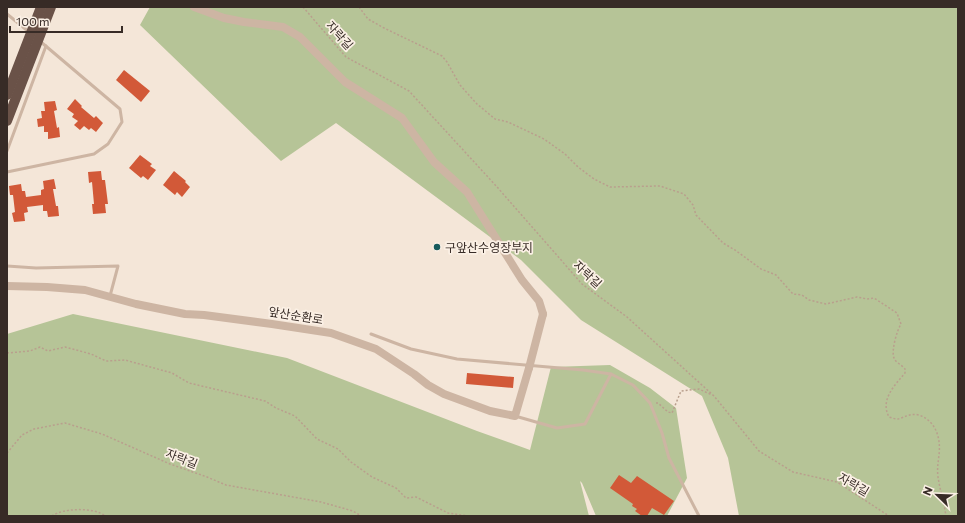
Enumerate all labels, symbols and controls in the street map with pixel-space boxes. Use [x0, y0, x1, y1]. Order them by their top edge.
scale bar [10, 8, 122, 34]
text: 100 m [16, 14, 50, 28]
street label: 자락길 [324, 18, 356, 52]
place label: 구앞산수영장부지 [445, 240, 533, 254]
marker: 구앞산수영장부지 [432, 242, 442, 252]
street label: 자락길 [571, 258, 605, 290]
street label: 앞산순환로 [268, 304, 324, 326]
street label: 자락길 [164, 446, 200, 470]
street label: 자락길 [836, 470, 872, 498]
north arrow [917, 475, 957, 515]
text: N [920, 485, 935, 497]

